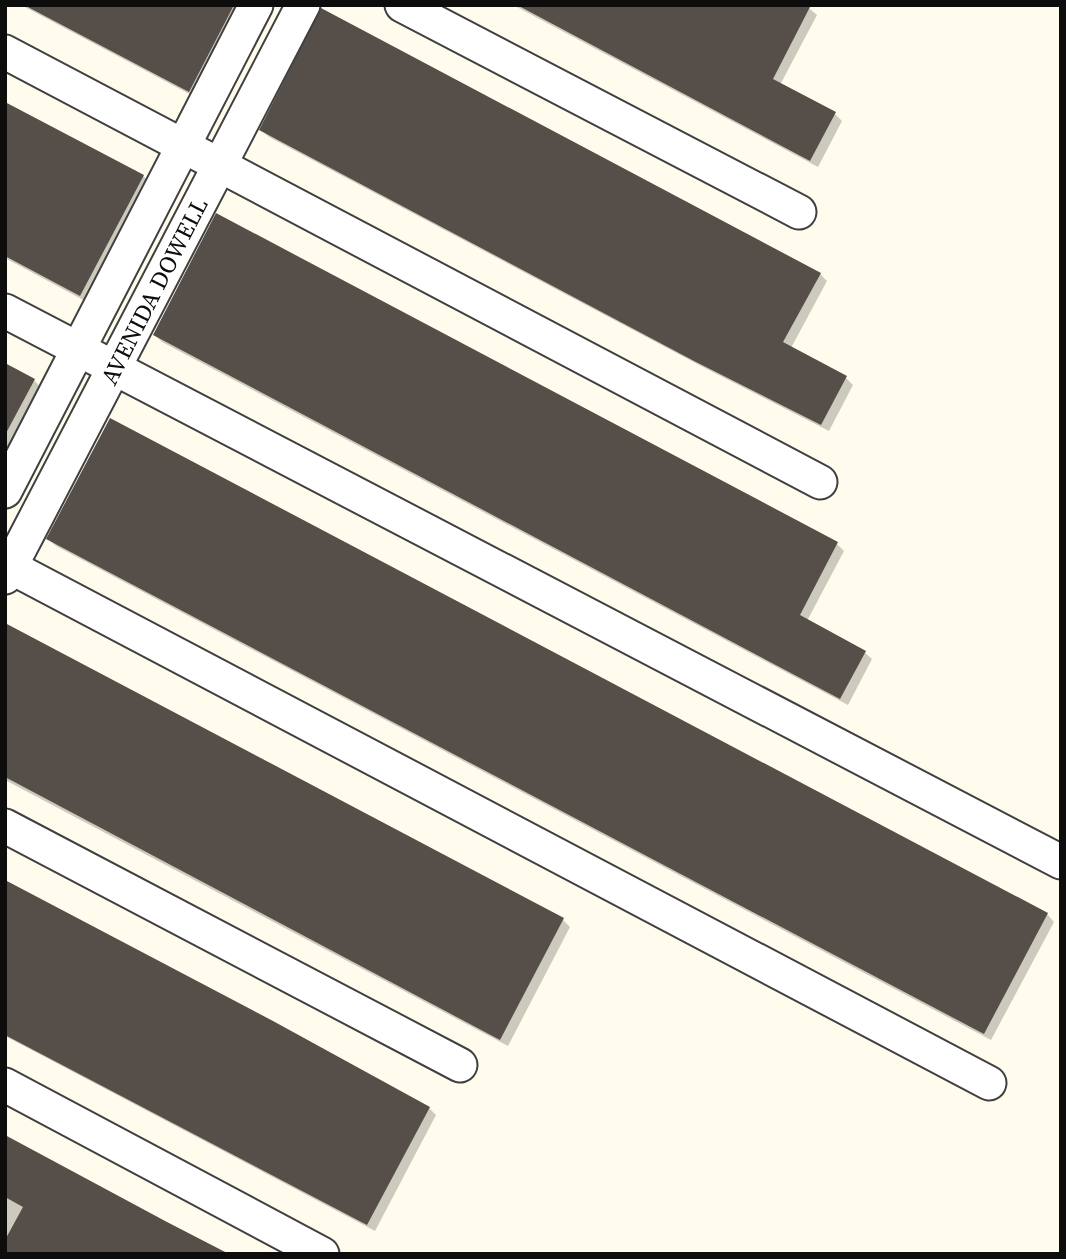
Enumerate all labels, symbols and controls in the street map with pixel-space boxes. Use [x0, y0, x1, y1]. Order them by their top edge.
street label: AVENIDA DOWELL [92, 192, 216, 390]

